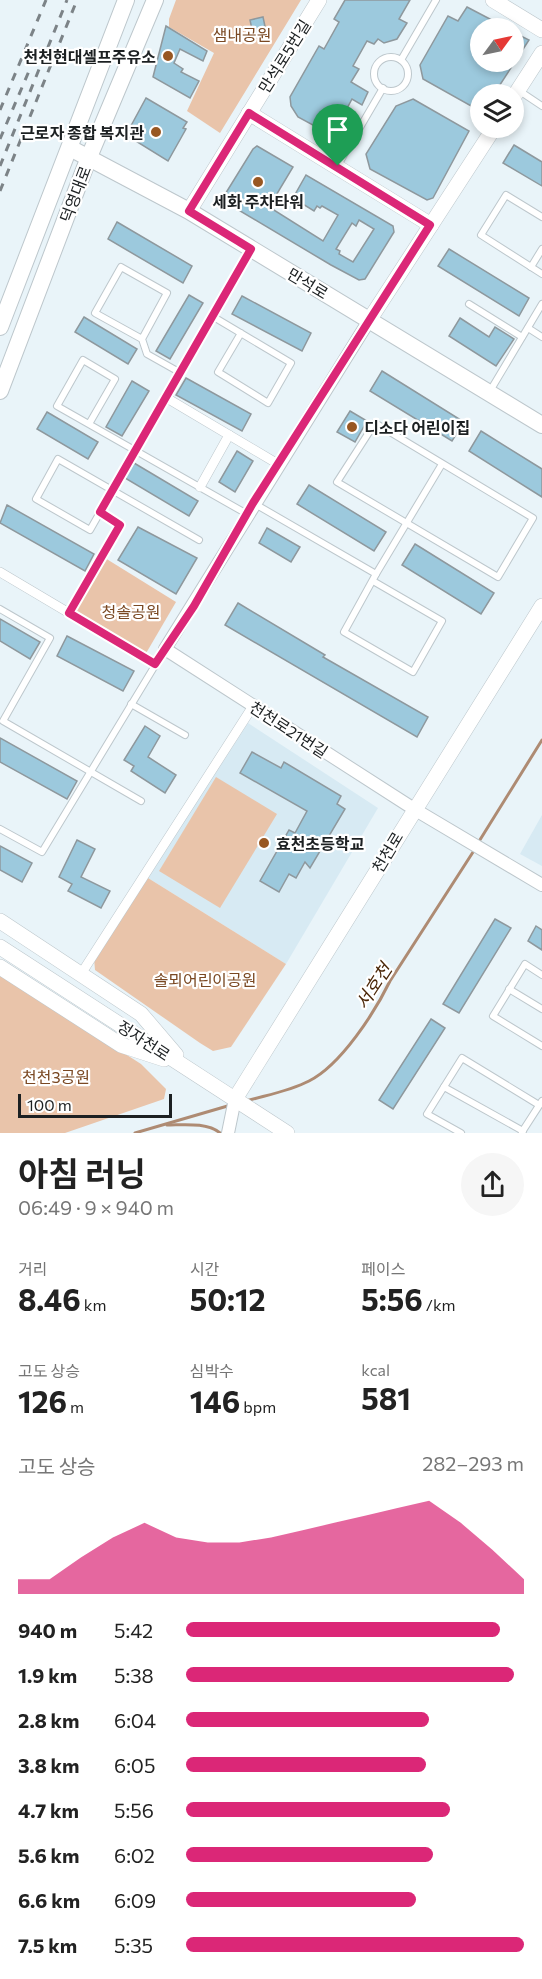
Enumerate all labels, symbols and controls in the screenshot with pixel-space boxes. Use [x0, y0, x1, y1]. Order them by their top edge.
street label: 만석로5번길 [254, 16, 314, 96]
north arrow [470, 18, 524, 72]
map controls [470, 18, 524, 138]
park label: 샘내공원 [213, 25, 271, 44]
place label: 천천현대셀프주유소 [24, 47, 156, 66]
marker: 천천현대셀프주유소 [161, 49, 175, 63]
button: layers [470, 84, 524, 138]
pin [312, 104, 363, 166]
icon: arrive [321, 113, 354, 146]
place label: 근로자 종합 복지관 [20, 123, 144, 142]
marker: 근로자 종합 복지관 [149, 125, 163, 139]
street label: 덕영대로 [56, 163, 95, 225]
marker: 세화 주차타워 [251, 175, 265, 189]
place label: 세화 주차타워 [212, 192, 304, 211]
street label: 만석로 [284, 263, 332, 303]
place label: 디소다 어린이집 [364, 418, 470, 437]
marker: 디소다 어린이집 [345, 420, 359, 434]
park label: 청솔공원 [102, 602, 160, 621]
street label: 천천로21번길 [246, 697, 332, 761]
street label: 천천로 [367, 828, 407, 876]
place label: 효천초등학교 [276, 834, 365, 853]
marker: 효천초등학교 [257, 836, 271, 850]
water label: 서호천 [350, 957, 397, 1013]
park label: 솔뫼어린이공원 [153, 970, 257, 989]
street label: 정자천로 [114, 1016, 174, 1064]
park label: 천천3공원 [22, 1067, 90, 1086]
scale bar [18, 1091, 172, 1118]
text: 100 m [27, 1095, 72, 1114]
text: 아침 러닝 [18, 1152, 146, 1193]
button: share [461, 1153, 524, 1216]
text: 06:49 · 9 × 940 m [18, 1195, 174, 1219]
text: 거리 [18, 1259, 47, 1278]
text: 시간 [190, 1259, 219, 1278]
text: 페이스 [361, 1259, 406, 1278]
text: 8.46 [18, 1280, 81, 1317]
text: 50:12 [190, 1280, 266, 1317]
text: 5:56 [361, 1280, 423, 1317]
text: km [81, 1295, 106, 1314]
text: /km [423, 1295, 456, 1314]
text: kcal [361, 1360, 390, 1379]
text: 고도 상승 [18, 1361, 80, 1380]
text: 심박수 [190, 1361, 234, 1380]
text: 581 [361, 1379, 411, 1416]
text: 126 [18, 1382, 67, 1419]
text: 146 [190, 1382, 240, 1419]
text: m [67, 1397, 84, 1416]
text: bpm [240, 1397, 276, 1416]
text: 282–293 m [422, 1451, 524, 1475]
text: 고도 상승 [18, 1454, 95, 1478]
text: 940 m [18, 1618, 77, 1642]
text: 5:42 [114, 1618, 153, 1642]
text: 1.9 km [18, 1663, 77, 1687]
text: 5:38 [114, 1663, 154, 1687]
text: 2.8 km [18, 1708, 80, 1732]
text: 6:04 [114, 1708, 156, 1732]
text: 3.8 km [18, 1753, 80, 1777]
text: 6:05 [114, 1753, 155, 1777]
text: 4.7 km [18, 1798, 79, 1822]
text: 5:56 [114, 1798, 154, 1822]
text: 5.6 km [18, 1843, 80, 1867]
text: 6:02 [114, 1843, 155, 1867]
text: 6.6 km [18, 1888, 80, 1912]
text: 6:09 [114, 1888, 156, 1912]
text: 7.5 km [18, 1933, 77, 1957]
text: 5:35 [114, 1933, 153, 1957]

